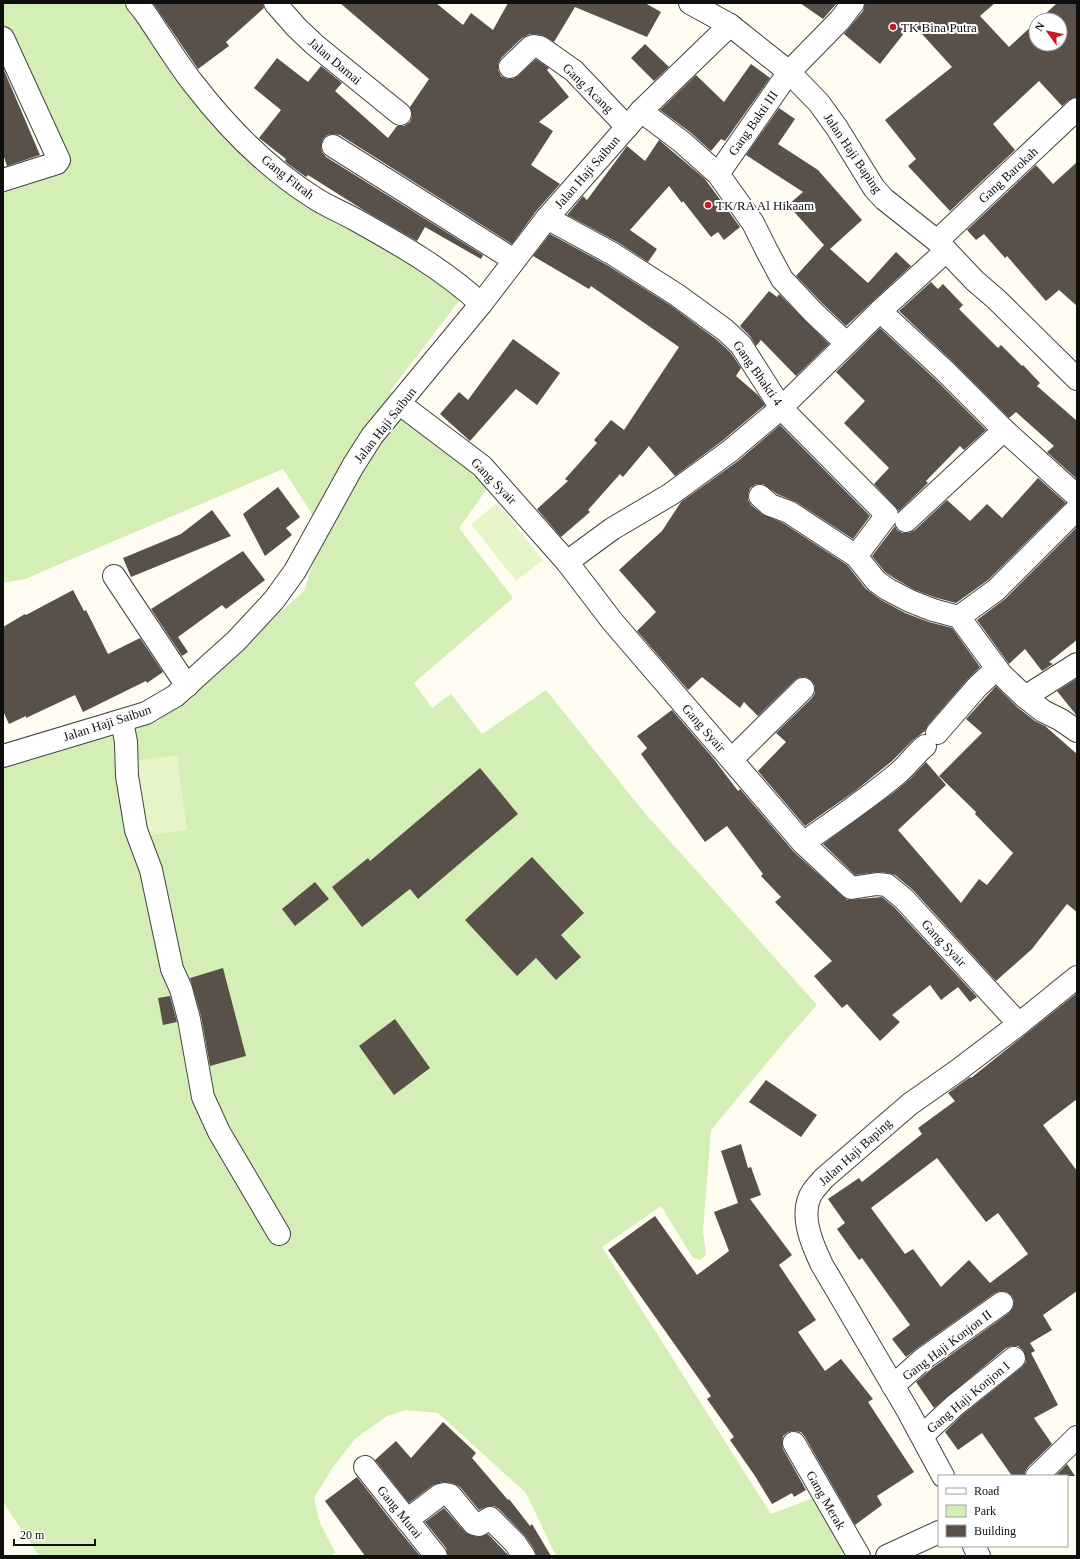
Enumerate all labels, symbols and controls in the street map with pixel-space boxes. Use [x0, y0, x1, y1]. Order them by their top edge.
north arrow [1028, 12, 1068, 52]
place label: TK Bina Putra [901, 20, 977, 35]
text: N [1032, 20, 1047, 33]
marker: TK Bina Putra [888, 22, 898, 32]
street label: Jalan Damai [305, 34, 365, 88]
street label: Gang Acang [560, 60, 617, 116]
street label: Gang Bakti III [725, 88, 781, 158]
street label: Jalan Haji Baping [821, 110, 886, 196]
street label: Jalan Haji Saibun [551, 132, 623, 212]
street label: Gang Barokah [975, 143, 1041, 206]
street label: Gang Fitrah [259, 152, 318, 202]
place label: TK/RA Al Hikaam [716, 198, 814, 213]
marker: TK/RA Al Hikaam [703, 200, 713, 210]
street label: Gang Bhakti 4 [730, 338, 786, 409]
street label: Jalan Haji Saibun [351, 384, 419, 466]
street label: Gang Syair [468, 455, 520, 508]
street label: Gang Syair [679, 701, 729, 756]
street label: Jalan Haji Saibun [61, 702, 153, 744]
street label: Gang Syair [918, 916, 970, 970]
street label: Jalan Haji Baping [815, 1115, 895, 1189]
street label: Gang Haji Konjon II [899, 1307, 995, 1383]
street label: Gang Haji Konjon I [923, 1358, 1013, 1436]
street label: Gang Merak [803, 1468, 849, 1532]
legend [938, 1475, 1068, 1547]
street label: Gang Murai [374, 1483, 426, 1542]
text: Road [974, 1484, 999, 1498]
text: Park [974, 1504, 996, 1518]
scale bar [14, 1521, 95, 1547]
text: Building [974, 1524, 1016, 1538]
text: 20 m [20, 1528, 45, 1542]

